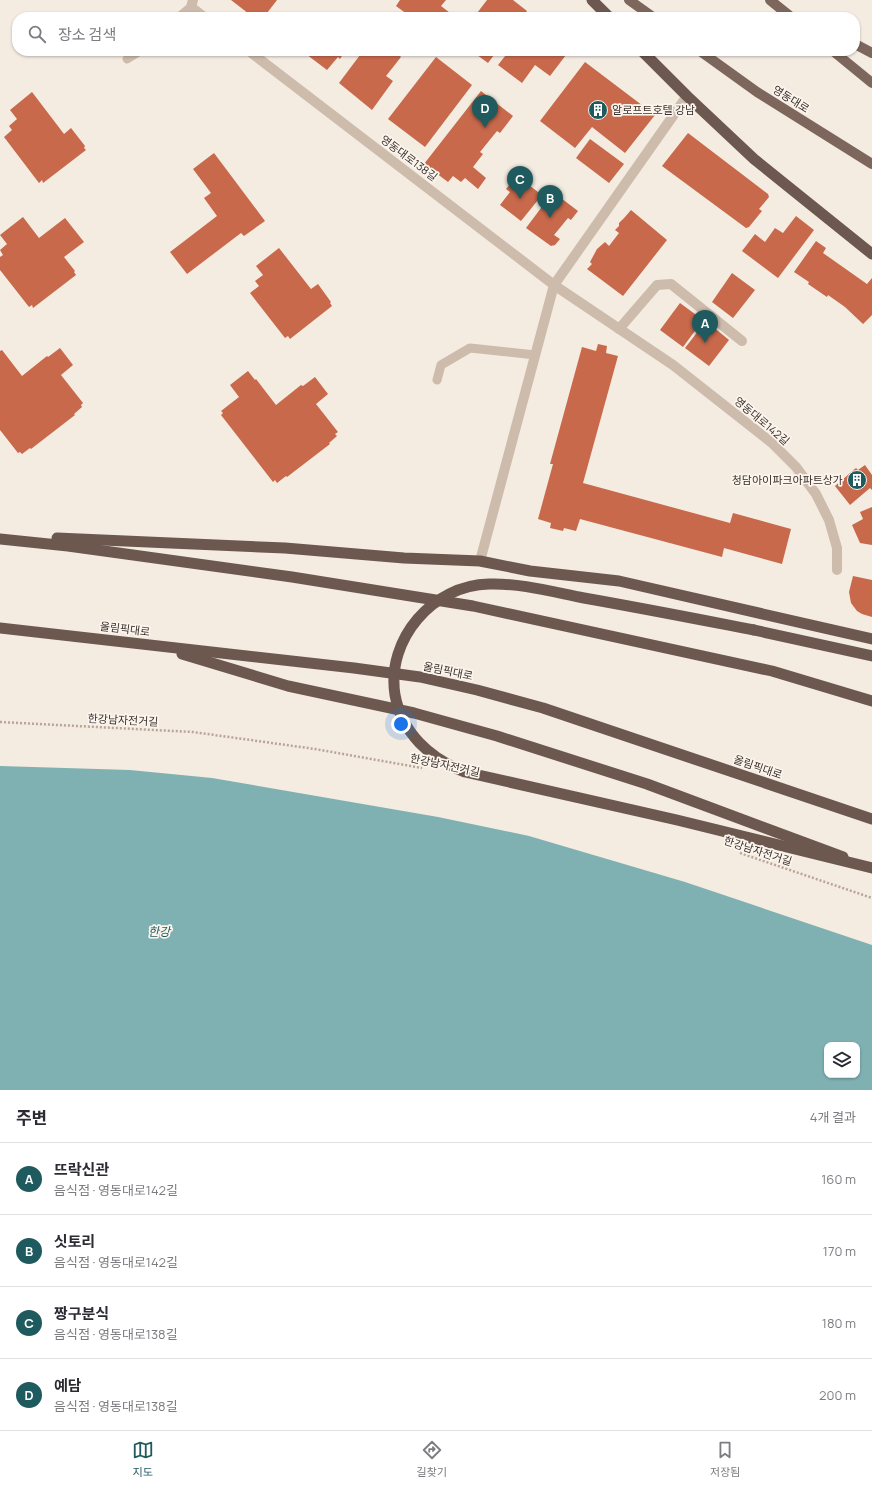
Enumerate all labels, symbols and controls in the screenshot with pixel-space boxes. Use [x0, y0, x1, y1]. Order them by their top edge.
search box [12, 12, 860, 56]
icon: search [26, 23, 48, 45]
text: 장소 검색 [58, 24, 116, 45]
street label: 영동대로 [770, 81, 812, 116]
pin: D [472, 95, 498, 128]
building icon: 알로프트호텔 강남 [587, 99, 609, 121]
place label: 알로프트호텔 강남 [612, 102, 695, 117]
street label: 영동대로138길 [378, 131, 441, 184]
pin: C [507, 166, 533, 199]
pin: B [537, 185, 563, 218]
pin: A [692, 310, 718, 343]
street label: 영동대로142길 [732, 393, 793, 448]
building icon: 청담아이파크아파트상가 [846, 469, 868, 491]
place label: 청담아이파크아파트상가 [732, 472, 843, 487]
street label: 올림픽대로 [99, 618, 151, 639]
street label: 올림픽대로 [422, 658, 474, 683]
street label: 한강남자전거길 [87, 710, 159, 729]
your location [391, 714, 411, 734]
street label: 한강남자전거길 [409, 750, 481, 779]
street label: 올림픽대로 [732, 751, 785, 782]
street label: 한강남자전거길 [722, 832, 794, 869]
water label: 한강 [148, 923, 172, 940]
map controls [824, 1042, 860, 1078]
button: layers [824, 1042, 860, 1078]
text: 주변 [16, 1106, 47, 1129]
text: 4개 결과 [810, 1108, 856, 1126]
text: 뜨락신관 [54, 1159, 109, 1180]
text: A [25, 1170, 33, 1188]
text: 160 m [821, 1170, 856, 1188]
text: 음식점 · 영동대로142길 [54, 1181, 178, 1199]
text: 싯토리 [54, 1231, 95, 1252]
text: B [25, 1242, 33, 1260]
text: 170 m [823, 1242, 856, 1260]
text: 음식점 · 영동대로142길 [54, 1253, 178, 1271]
text: 짱구분식 [54, 1303, 109, 1324]
text: C [24, 1314, 34, 1332]
text: 180 m [822, 1314, 856, 1332]
text: 음식점 · 영동대로138길 [54, 1325, 178, 1343]
text: 예담 [54, 1375, 82, 1396]
text: D [24, 1386, 34, 1404]
text: 200 m [819, 1386, 856, 1404]
text: 음식점 · 영동대로138길 [54, 1397, 178, 1415]
tab: 지도 [132, 1439, 154, 1479]
tab: 길찾기 [417, 1439, 447, 1479]
tab: 저장됨 [710, 1439, 740, 1479]

